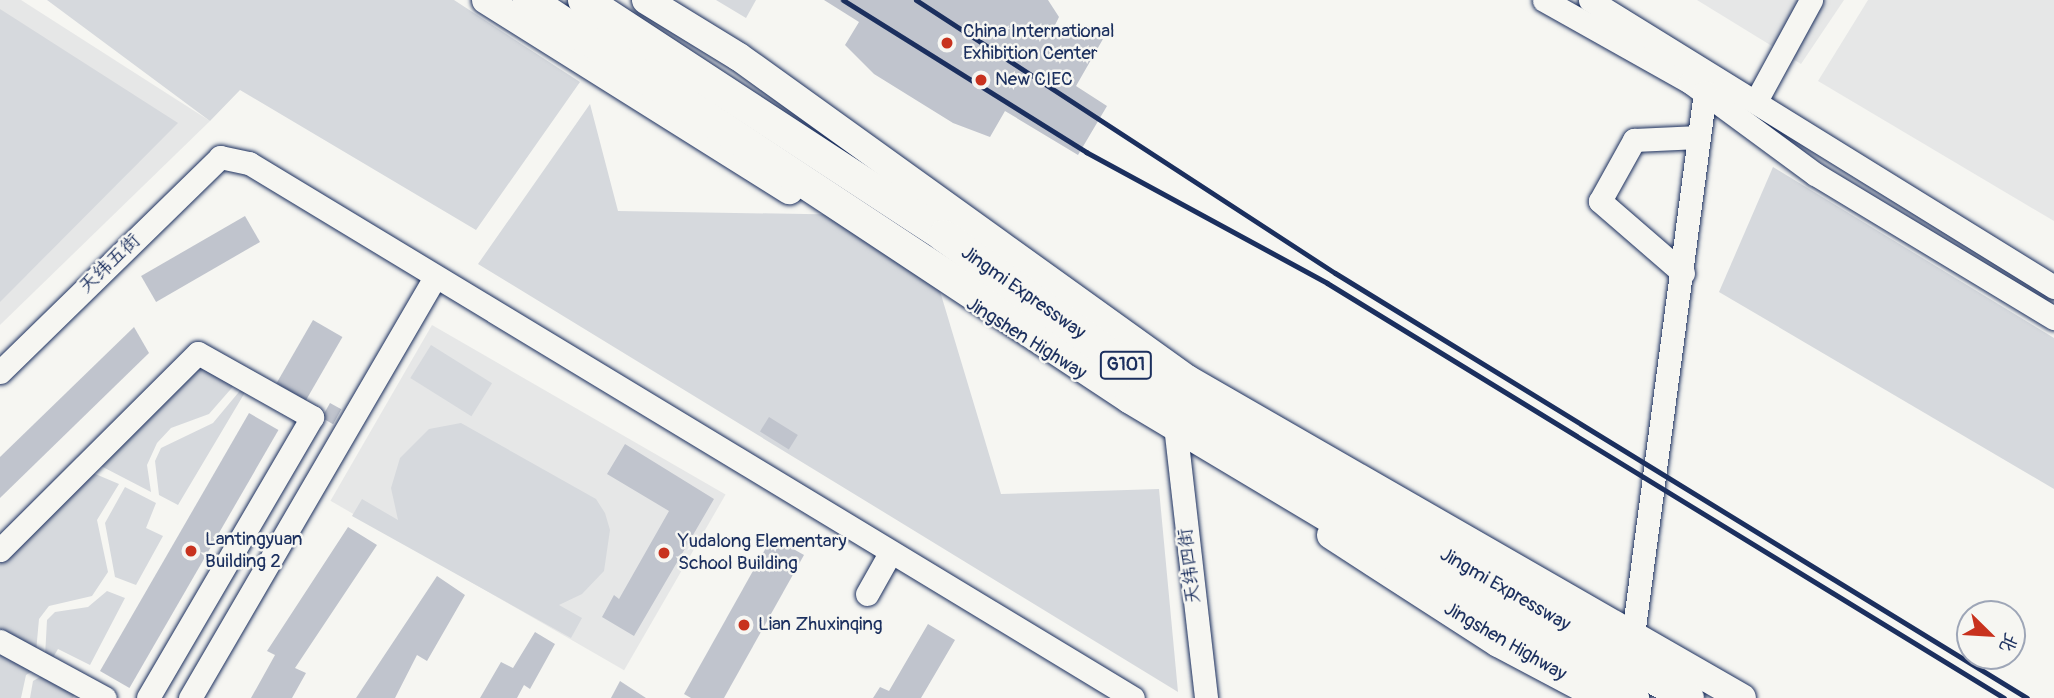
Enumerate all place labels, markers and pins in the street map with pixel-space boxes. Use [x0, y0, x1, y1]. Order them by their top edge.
place label: China International Exhibition Center [963, 21, 1115, 65]
marker: China International Exhibition Center [937, 33, 957, 53]
place label: New CIEC [995, 69, 1073, 91]
marker: New CIEC [973, 72, 989, 88]
place label: Lantingyuan Building 2 [205, 529, 302, 573]
place label: Yudalong Elementary School Building [678, 531, 847, 575]
marker: Lantingyuan Building 2 [183, 543, 199, 559]
marker: Yudalong Elementary School Building [656, 545, 672, 561]
place label: Lian Zhuxinqing [758, 614, 883, 636]
marker: Lian Zhuxinqing [736, 617, 752, 633]

